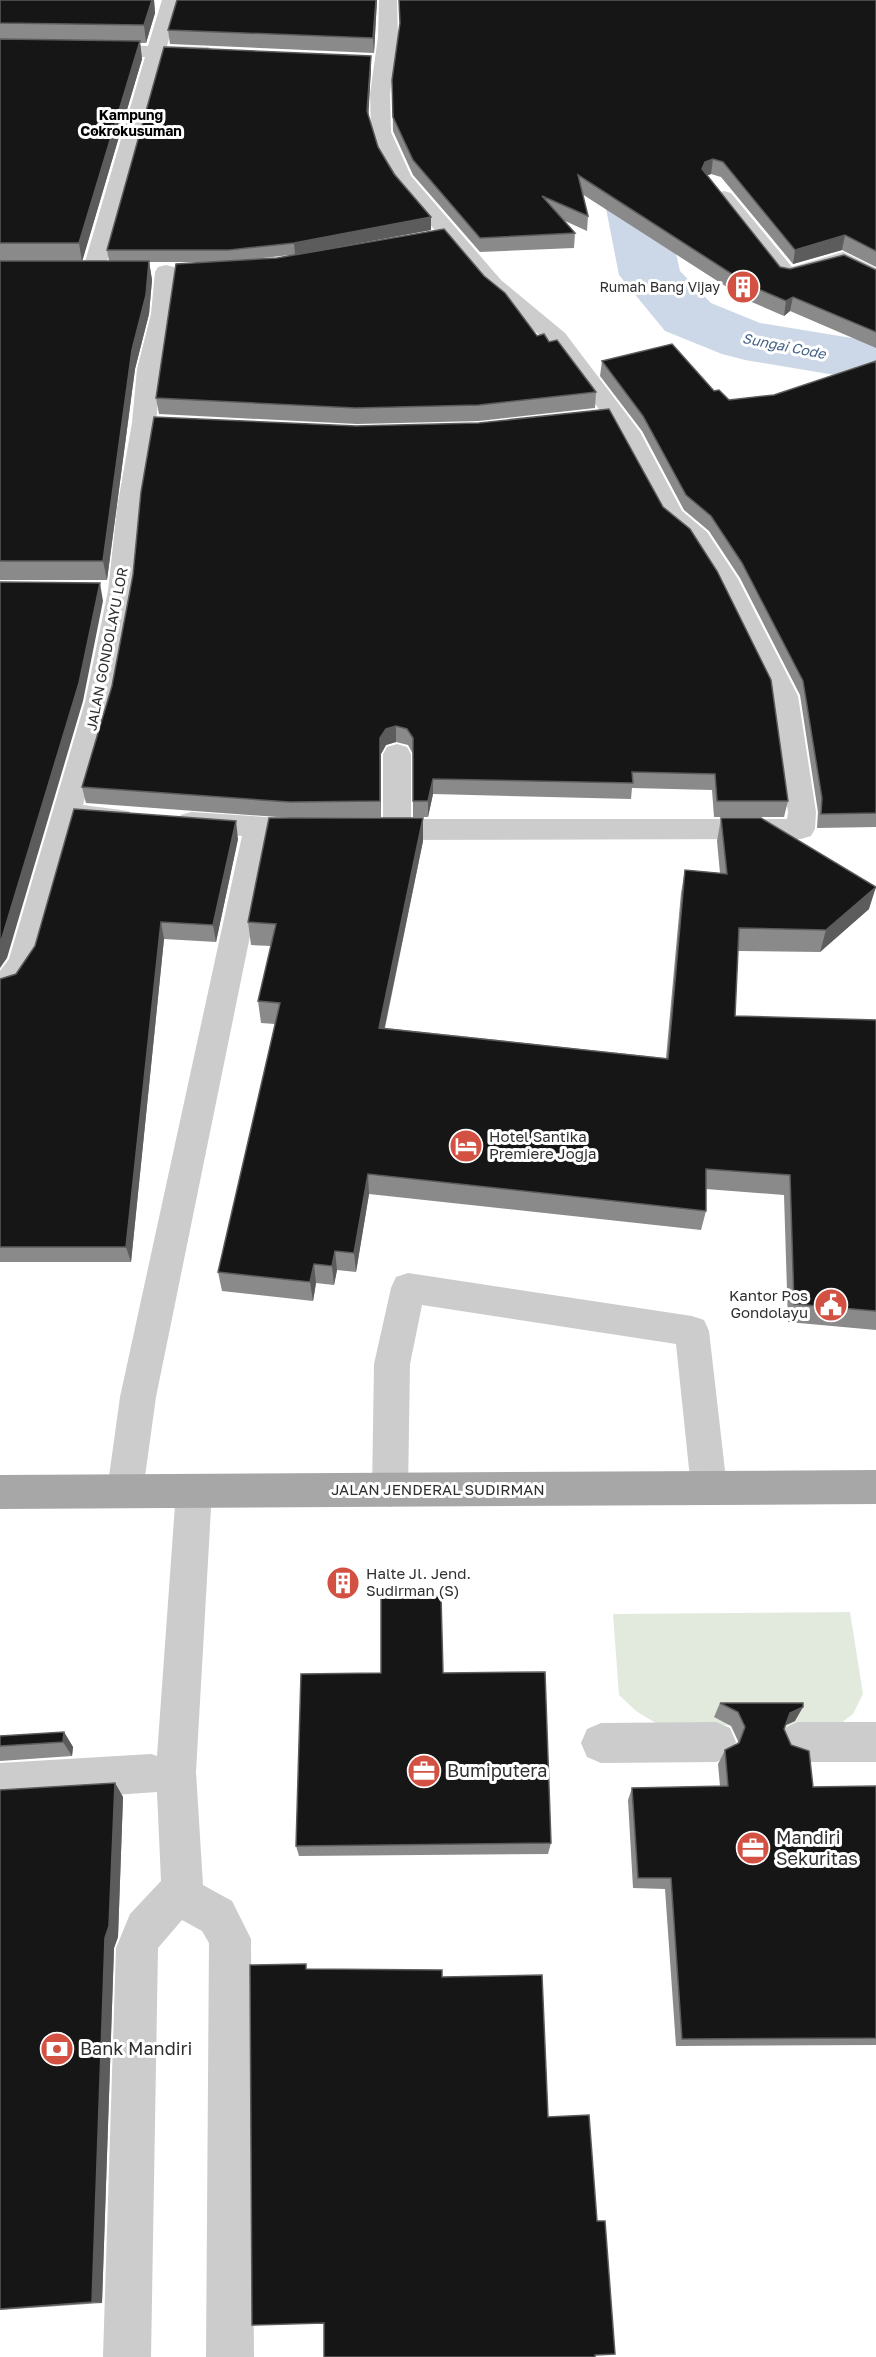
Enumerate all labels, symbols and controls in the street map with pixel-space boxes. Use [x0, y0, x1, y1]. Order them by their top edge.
district label: Kampung Cokrokusuman [80, 106, 182, 139]
building icon: Rumah Bang Vijay [725, 269, 761, 305]
place label: Rumah Bang Vijay [600, 278, 720, 295]
water label: Sungai Code [741, 329, 828, 362]
street label: JALAN GONDOLAYU LOR [82, 566, 131, 732]
place label: Hotel Santika Premiere Jogja [489, 1127, 596, 1162]
hotel icon: Hotel Santika Premiere Jogja [448, 1128, 484, 1164]
place label: Kantor Pos Gondolayu [729, 1286, 808, 1321]
public building icon: Kantor Pos Gondolayu [813, 1287, 849, 1323]
street label: JALAN JENDERAL SUDIRMAN [331, 1480, 545, 1498]
place label: Halte Jl. Jend. Sudirman (S) [366, 1564, 471, 1599]
building icon: Halte Jl. Jend. Sudirman (S) [325, 1565, 361, 1601]
office icon: Bumiputera [406, 1753, 442, 1789]
place label: Bumiputera [447, 1759, 547, 1781]
place label: Mandiri Sekuritas [776, 1826, 858, 1869]
office icon: Mandiri Sekuritas [735, 1830, 771, 1866]
bank icon: Bank Mandiri [39, 2031, 75, 2067]
place label: Bank Mandiri [80, 2037, 192, 2059]

